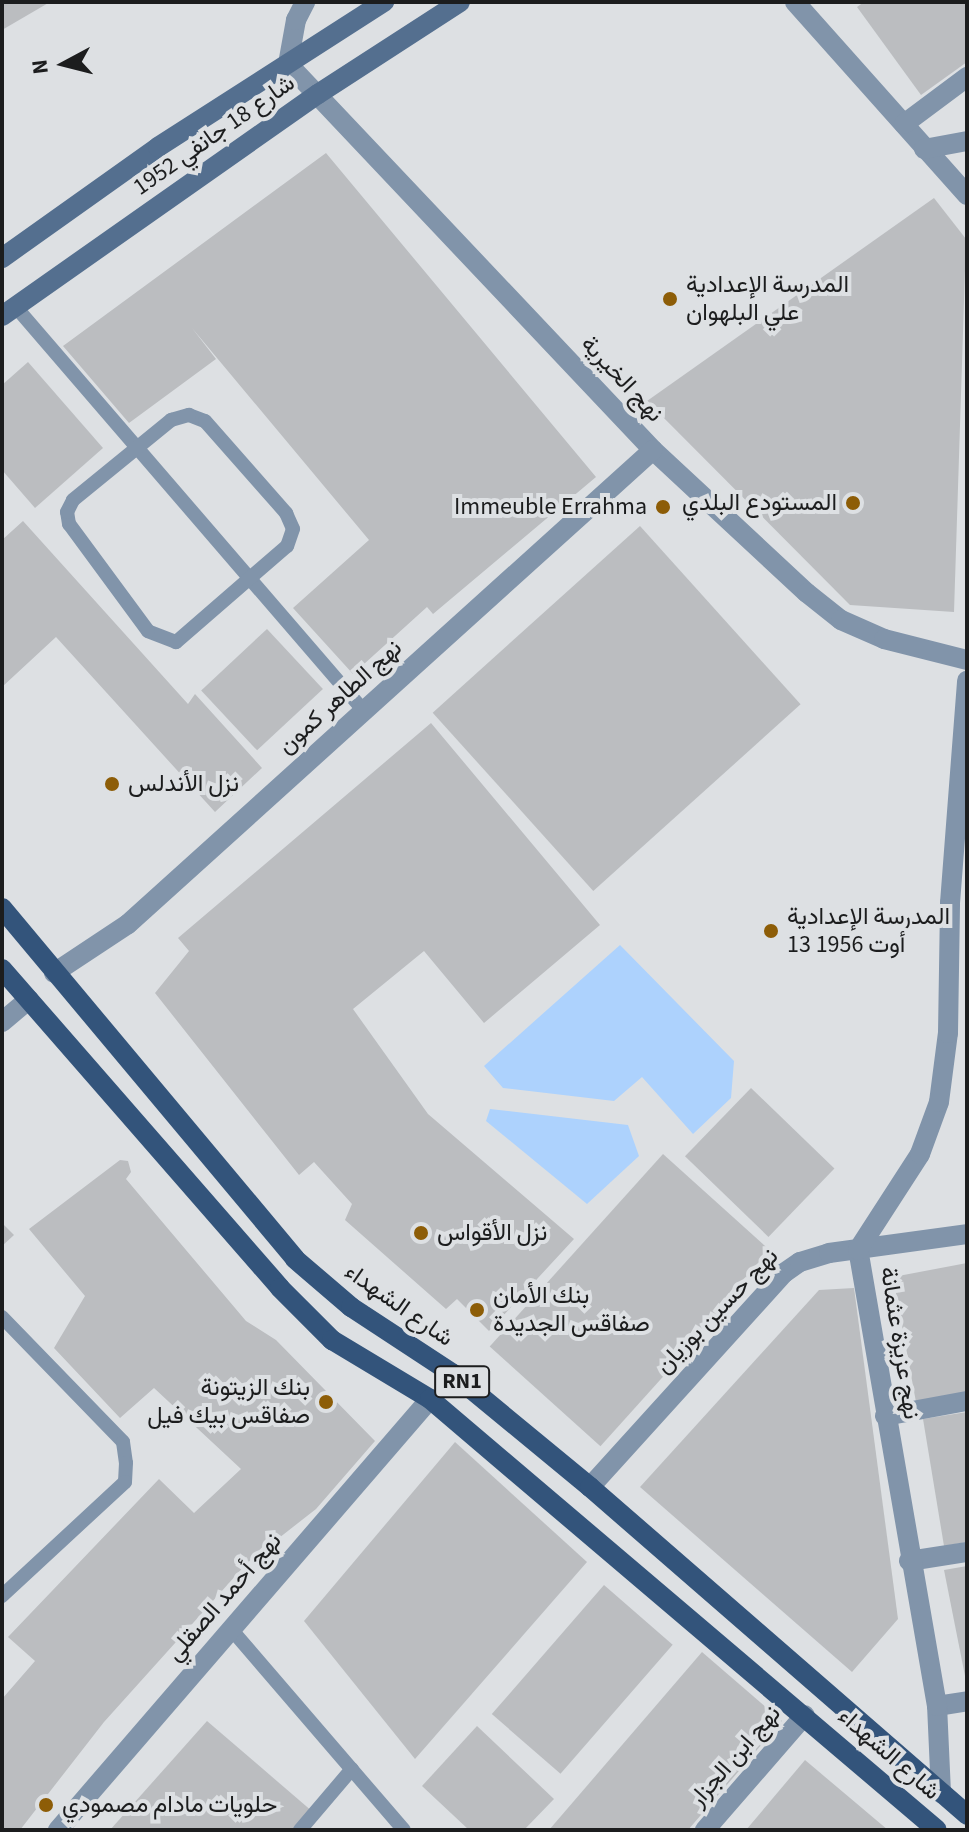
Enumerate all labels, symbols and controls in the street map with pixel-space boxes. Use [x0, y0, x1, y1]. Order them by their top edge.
north arrow [24, 24, 104, 104]
text: N [23, 58, 57, 76]
street label: شارع 18 جانفي 1952 [128, 68, 300, 202]
place label: المدرسة الإعدادية علي البلهوان [686, 271, 849, 327]
marker: المدرسة الإعدادية علي البلهوان [661, 290, 679, 308]
street label: نهج الخيرية [575, 330, 669, 428]
place label: المستودع البلدي [682, 489, 837, 517]
place label: Immeuble Errahma [454, 493, 647, 521]
marker: المستودع البلدي [844, 494, 862, 512]
marker: Immeuble Errahma [654, 498, 672, 516]
street label: نهج الطاهر كمون [272, 634, 408, 760]
place label: نزل الأندلس [128, 770, 239, 798]
marker: نزل الأندلس [103, 775, 121, 793]
place label: المدرسة الإعدادية 13 أوت 1956 [787, 903, 950, 959]
marker: المدرسة الإعدادية 13 أوت 1956 [762, 922, 780, 940]
place label: نزل الأقواس [437, 1219, 547, 1247]
marker: نزل الأقواس [412, 1224, 430, 1242]
street label: نهج حسين بوزيان [650, 1242, 784, 1380]
street label: شارع الشهداء [339, 1257, 459, 1353]
street label: نهج عزيزة عثمانة [874, 1265, 926, 1421]
place label: بنك الأمان صفاقس الجديدة [493, 1282, 650, 1338]
marker: بنك الأمان صفاقس الجديدة [468, 1301, 486, 1319]
road number: RN1 [434, 1364, 490, 1400]
place label: بنك الزيتونة صفاقس بيك فيل [147, 1374, 310, 1430]
marker: بنك الزيتونة صفاقس بيك فيل [317, 1393, 335, 1411]
street label: نهج أحمد الصقلي [160, 1527, 288, 1667]
street label: نهج ابن الجزار [683, 1699, 787, 1813]
street label: شارع الشهداء [832, 1702, 946, 1806]
place label: حلويات مادام مصمودي [62, 1791, 277, 1819]
marker: حلويات مادام مصمودي [37, 1796, 55, 1814]

